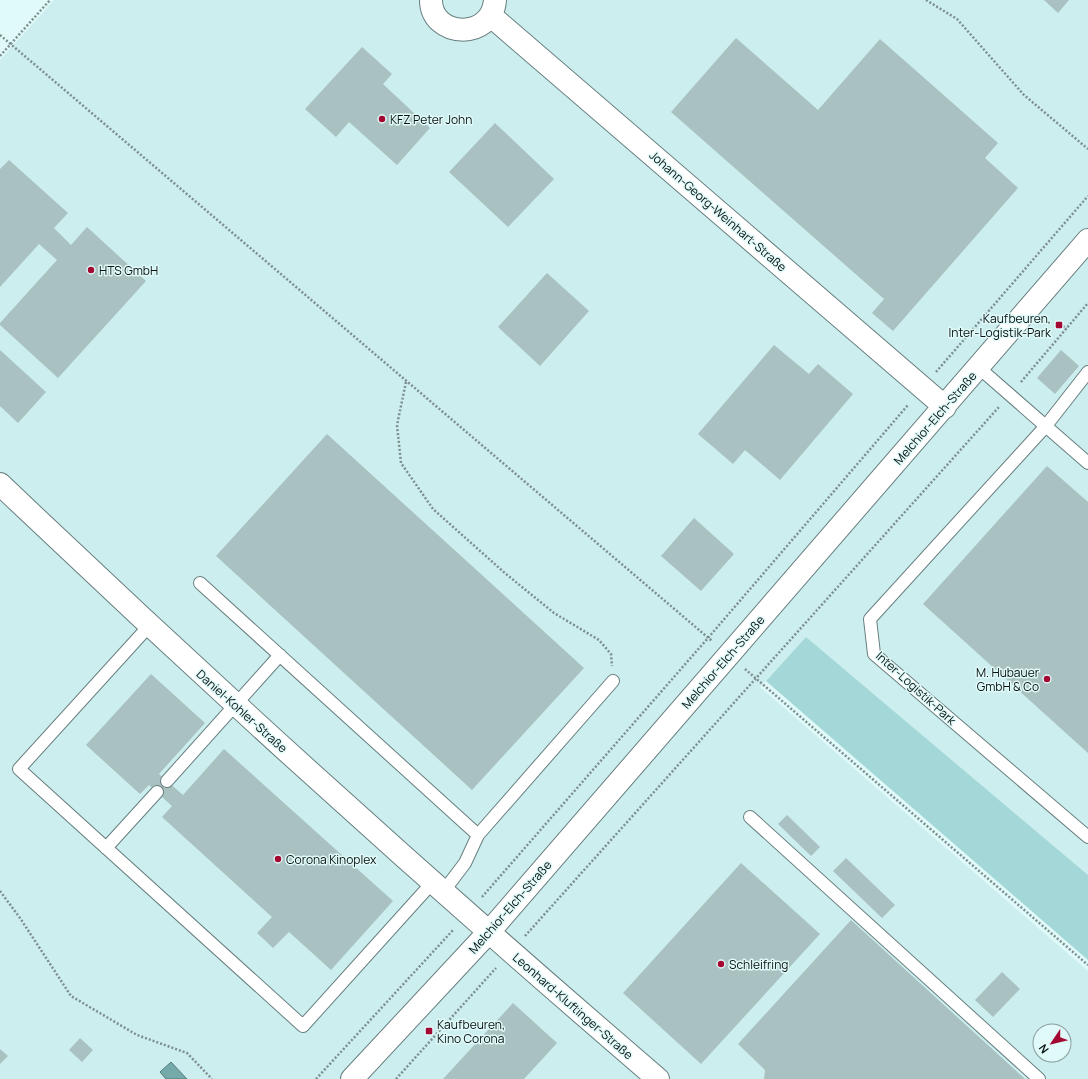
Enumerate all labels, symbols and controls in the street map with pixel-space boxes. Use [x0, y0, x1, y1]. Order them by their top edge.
place label: KFZ Peter John [390, 111, 472, 128]
marker: KFZ Peter John [377, 114, 387, 124]
street label: Johann-Georg-Weinhart-Straße [646, 147, 790, 275]
place label: HTS GmbH [99, 262, 158, 279]
marker: HTS GmbH [86, 265, 96, 275]
place label: Kaufbeuren, Inter-Logistik-Park [949, 310, 1052, 341]
marker: Kaufbeuren, Inter-Logistik-Park [1054, 320, 1064, 330]
street label: Melchior-Elch-Straße [890, 368, 980, 468]
street label: Melchior-Elch-Straße [678, 612, 768, 712]
street label: Inter-Logistik-Park [872, 647, 961, 729]
place label: M. Hubauer GmbH & Co [976, 664, 1040, 695]
street label: Daniel-Kohler-Straße [193, 666, 291, 756]
marker: M. Hubauer GmbH & Co [1042, 674, 1052, 684]
place label: Corona Kinoplex [286, 851, 377, 868]
marker: Corona Kinoplex [273, 854, 283, 864]
street label: Melchior-Elch-Straße [465, 857, 555, 957]
street label: Leonhard-Kluftinger-Straße [509, 949, 637, 1063]
place label: Schleifring [729, 956, 788, 973]
marker: Schleifring [716, 959, 726, 969]
place label: Kaufbeuren, Kino Corona [437, 1016, 505, 1047]
north arrow [1032, 1023, 1072, 1063]
marker: Kaufbeuren, Kino Corona [424, 1026, 434, 1036]
text: N [1035, 1041, 1052, 1057]

